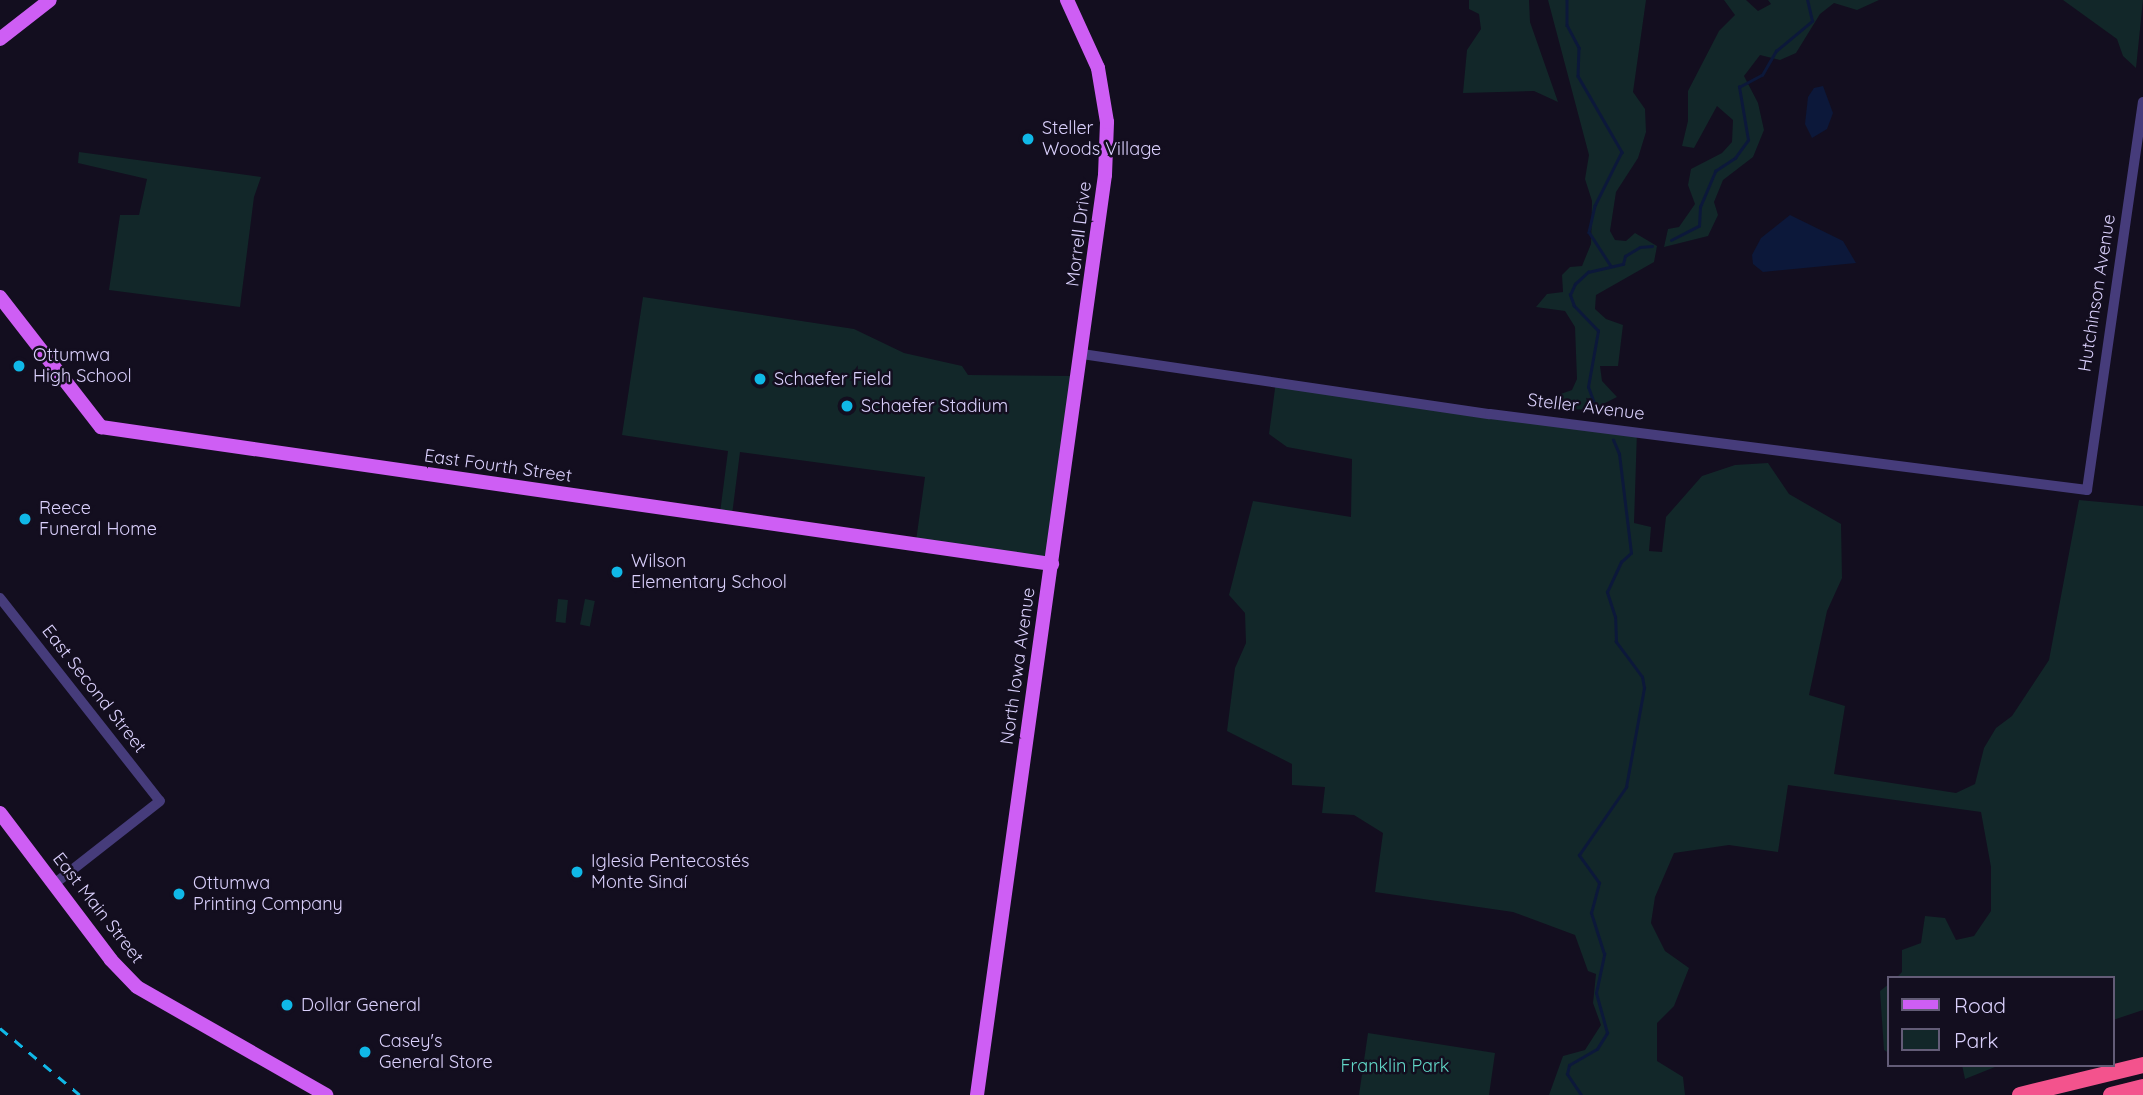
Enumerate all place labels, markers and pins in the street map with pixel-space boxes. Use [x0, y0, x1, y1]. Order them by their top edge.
place label: Steller Woods Village [1042, 118, 1161, 160]
marker: Steller Woods Village [1020, 131, 1036, 147]
place label: Ottumwa High School [33, 345, 132, 388]
marker: Ottumwa High School [11, 358, 27, 374]
place label: Schaefer Field [774, 368, 892, 390]
marker: Schaefer Field [752, 371, 768, 387]
place label: Schaefer Stadium [861, 395, 1008, 417]
marker: Schaefer Stadium [839, 398, 855, 414]
place label: Reece Funeral Home [39, 498, 157, 540]
marker: Reece Funeral Home [17, 511, 33, 527]
place label: Wilson Elementary School [631, 551, 787, 594]
marker: Wilson Elementary School [609, 564, 625, 580]
place label: Iglesia Pentecostés Monte Sinaí [591, 851, 750, 894]
marker: Iglesia Pentecostés Monte Sinaí [569, 864, 585, 880]
place label: Ottumwa Printing Company [193, 873, 343, 916]
marker: Ottumwa Printing Company [171, 886, 187, 902]
place label: Dollar General [301, 994, 421, 1016]
marker: Dollar General [279, 997, 295, 1013]
place label: Casey's General Store [379, 1031, 493, 1074]
marker: Casey's General Store [357, 1044, 373, 1060]

